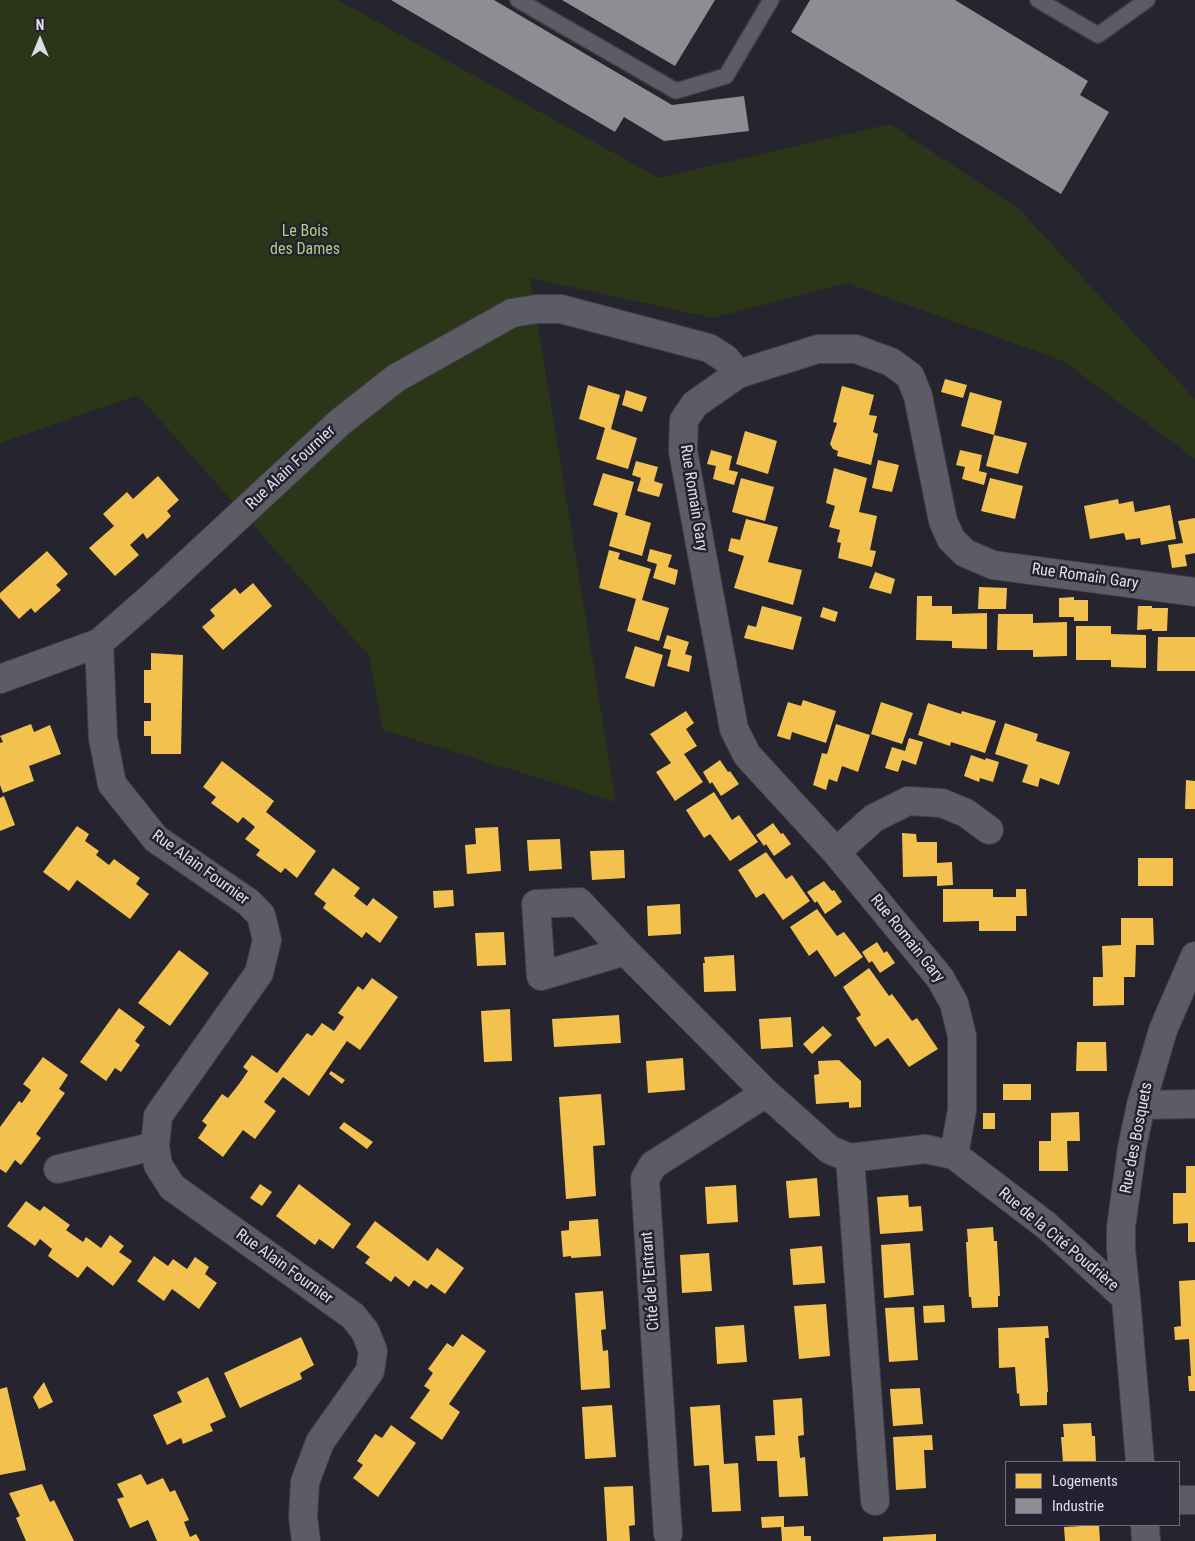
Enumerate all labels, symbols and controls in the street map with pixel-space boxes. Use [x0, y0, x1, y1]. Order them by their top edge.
north arrow [15, 15, 65, 65]
text: N [36, 17, 44, 33]
park label: Le Bois des Dames [270, 222, 340, 260]
street label: Rue Alain Fournier [242, 422, 340, 514]
street label: Rue Romain Gary [675, 443, 711, 553]
street label: Rue Romain Gary [1030, 560, 1140, 594]
street label: Rue Alain Fournier [148, 826, 252, 910]
street label: Rue Romain Gary [866, 891, 948, 987]
street label: Rue des Bosquets [1117, 1081, 1157, 1195]
street label: Rue de la Cité Poudrière [994, 1184, 1122, 1296]
street label: Rue Alain Fournier [232, 1225, 336, 1309]
street label: Cité de l'Entrant [638, 1231, 664, 1331]
legend [1005, 1461, 1180, 1526]
text: Logements [1052, 1472, 1118, 1490]
text: Industrie [1052, 1497, 1104, 1515]

